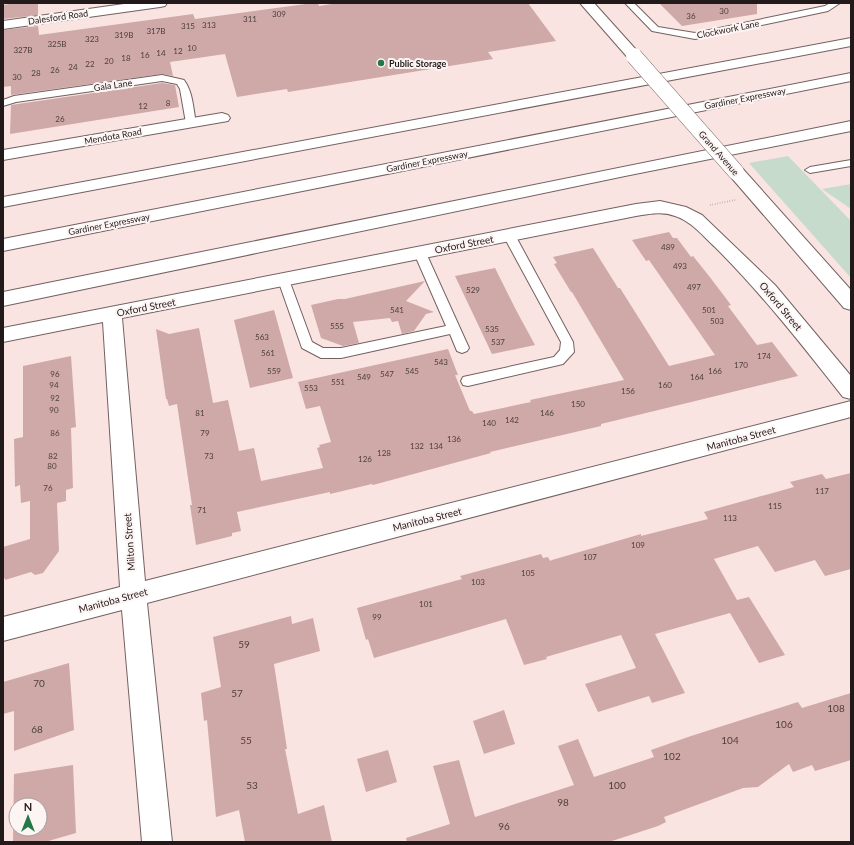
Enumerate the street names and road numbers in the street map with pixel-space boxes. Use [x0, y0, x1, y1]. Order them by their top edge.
street label: Dalesford Road [27, 7, 89, 27]
street label: Clockwork Lane [696, 18, 760, 40]
street label: Gala Lane [93, 77, 133, 93]
street label: Gardiner Expressway [703, 85, 787, 111]
street label: Mendota Road [83, 126, 143, 146]
street label: Grand Avenue [696, 128, 742, 178]
street label: Gardiner Expressway [385, 148, 469, 174]
street label: Gardiner Expressway [67, 211, 151, 237]
street label: Oxford Street [434, 232, 495, 256]
street label: Oxford Street [757, 279, 805, 333]
street label: Oxford Street [116, 295, 177, 319]
street label: Manitoba Street [705, 423, 777, 453]
street label: Manitoba Street [391, 505, 463, 533]
street label: Milton Street [121, 512, 137, 571]
street label: Manitoba Street [77, 585, 149, 615]

